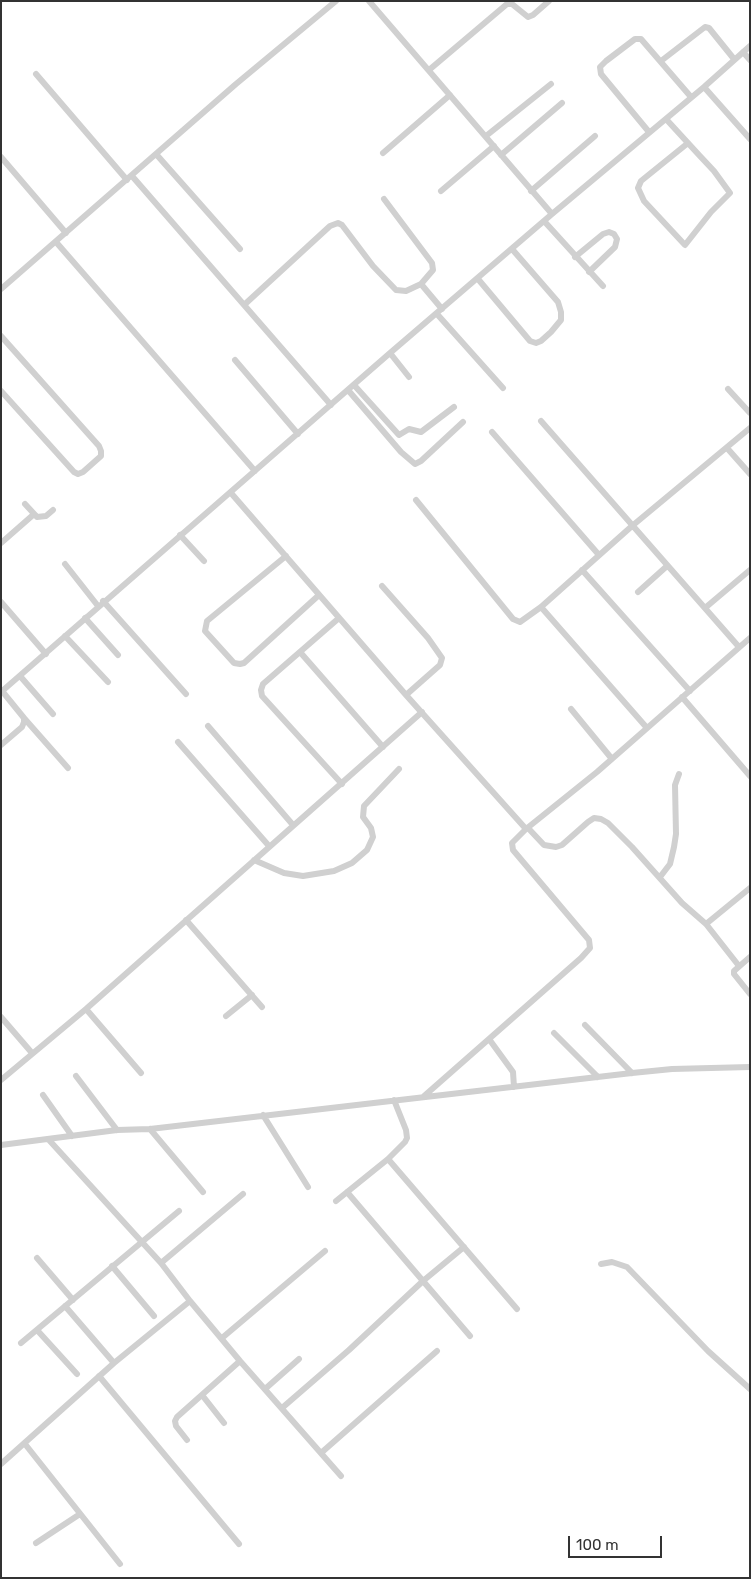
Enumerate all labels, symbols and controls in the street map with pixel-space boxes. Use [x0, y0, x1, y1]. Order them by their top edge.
scale bar [571, 1526, 665, 1558]
text: 100 m [576, 1536, 618, 1554]

